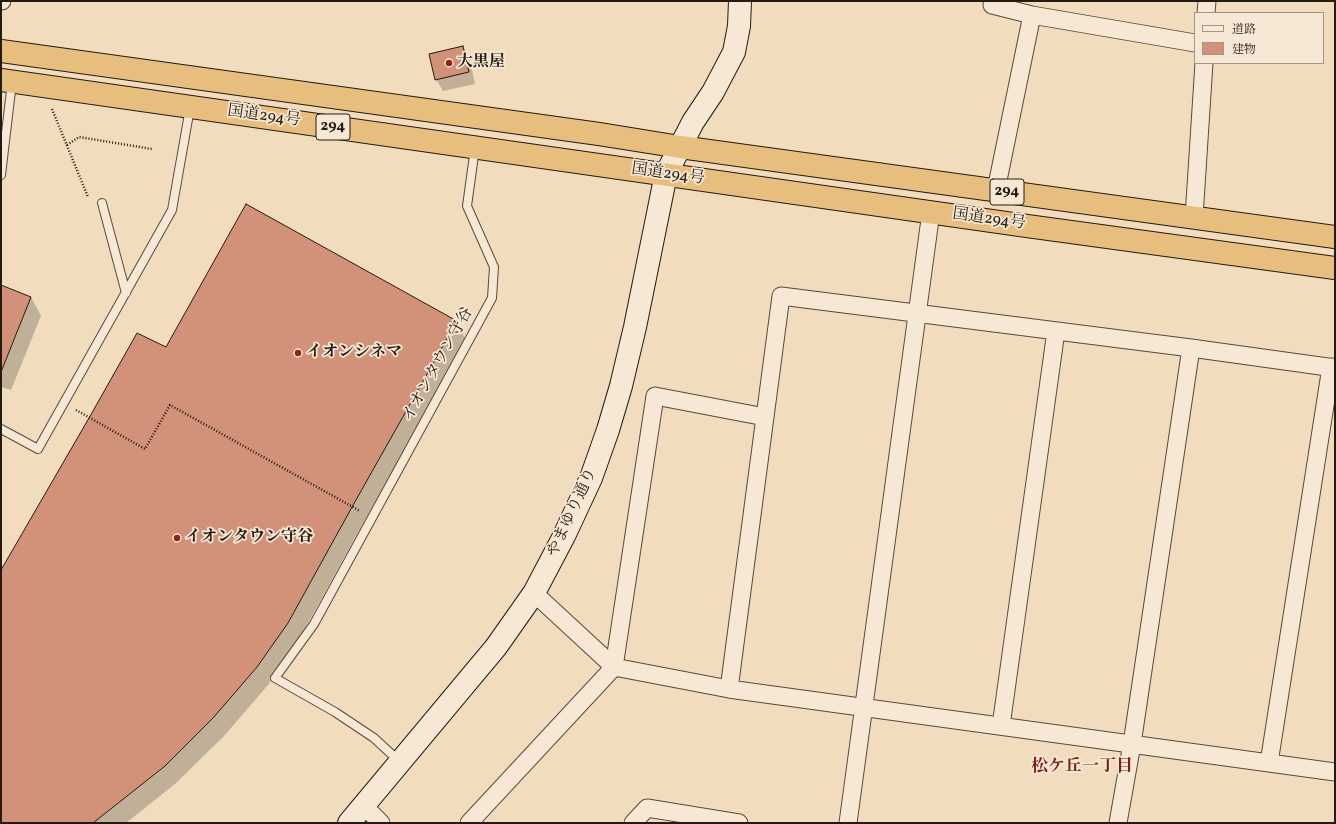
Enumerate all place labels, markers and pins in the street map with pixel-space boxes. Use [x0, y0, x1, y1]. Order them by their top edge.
place label: 大黒屋 [457, 53, 505, 73]
marker: 大黒屋 [444, 58, 454, 68]
place label: イオンシネマ [306, 343, 402, 363]
marker: イオンシネマ [293, 348, 303, 358]
place label: イオンタウン守谷 [185, 528, 313, 548]
marker: イオンタウン守谷 [172, 533, 182, 543]

